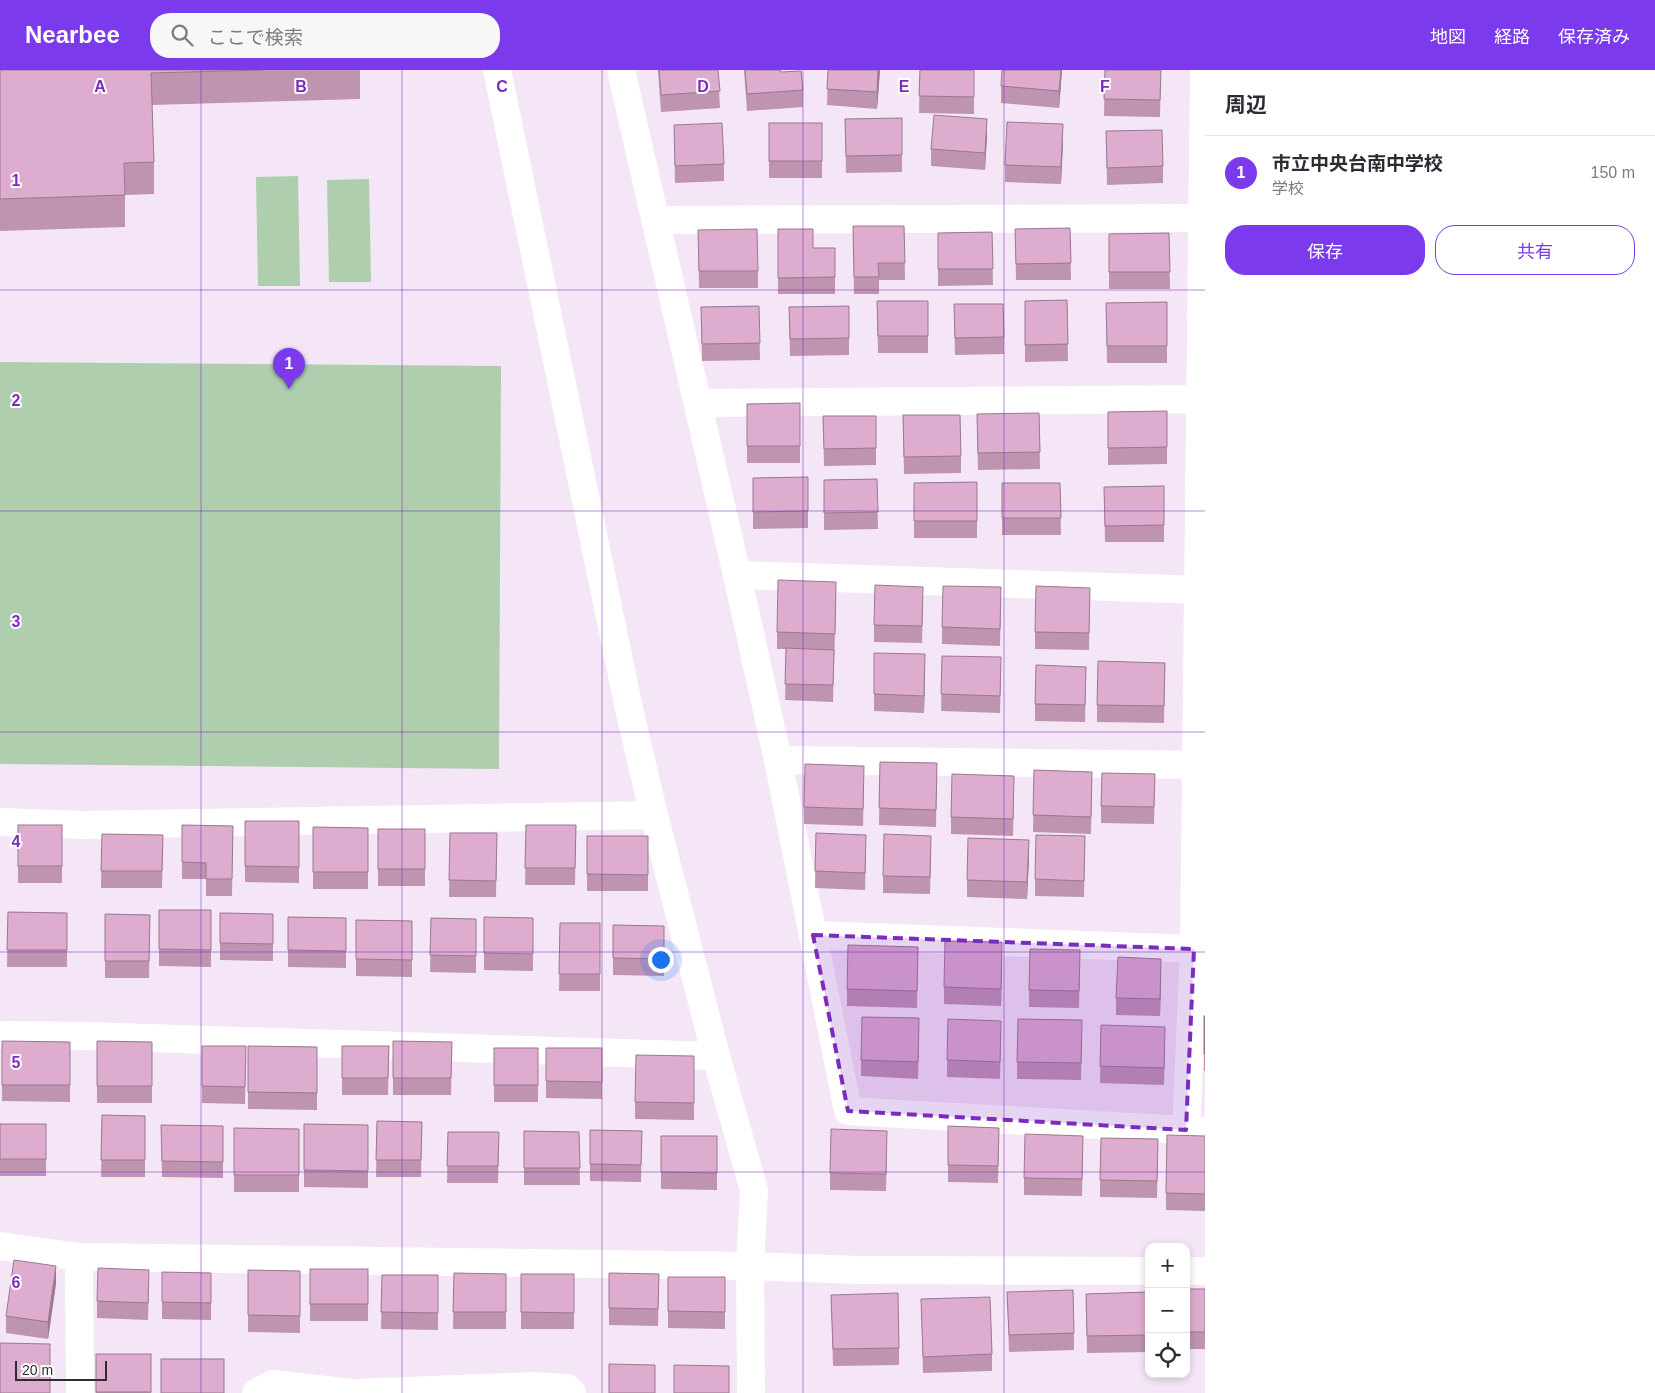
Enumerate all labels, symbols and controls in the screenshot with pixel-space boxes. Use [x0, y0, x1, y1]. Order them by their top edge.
search box [150, 13, 500, 58]
text: Nearbee [25, 21, 120, 48]
icon: search [168, 21, 196, 49]
text: ここで検索 [208, 27, 303, 48]
text: 地図 [1430, 27, 1466, 47]
text: 経路 [1494, 27, 1530, 47]
text: 保存済み [1558, 27, 1630, 47]
text: A [94, 78, 106, 95]
text: B [295, 78, 307, 95]
text: C [496, 78, 508, 95]
text: D [697, 78, 709, 95]
text: E [899, 78, 910, 95]
text: F [1100, 78, 1110, 95]
text: 周辺 [1225, 93, 1267, 116]
text: 市立中央台南中学校 [1272, 153, 1443, 174]
text: 1 [1237, 164, 1245, 181]
text: 150 m [1591, 164, 1635, 181]
text: 1 [12, 172, 21, 189]
text: 学校 [1272, 180, 1304, 197]
button: 保存 [1225, 225, 1425, 275]
button: 共有 [1435, 225, 1635, 275]
pin: 1 [273, 348, 305, 389]
text: 2 [12, 392, 21, 409]
text: 3 [12, 613, 21, 630]
text: 4 [12, 833, 21, 850]
your location [648, 947, 674, 973]
text: 5 [12, 1054, 21, 1071]
map controls [1145, 1243, 1190, 1378]
button: + [1145, 1243, 1190, 1288]
text: 6 [12, 1274, 21, 1291]
button: − [1145, 1288, 1190, 1333]
button: locate [1145, 1333, 1190, 1378]
scale bar [15, 1358, 108, 1381]
text: 20 m [22, 1362, 53, 1378]

